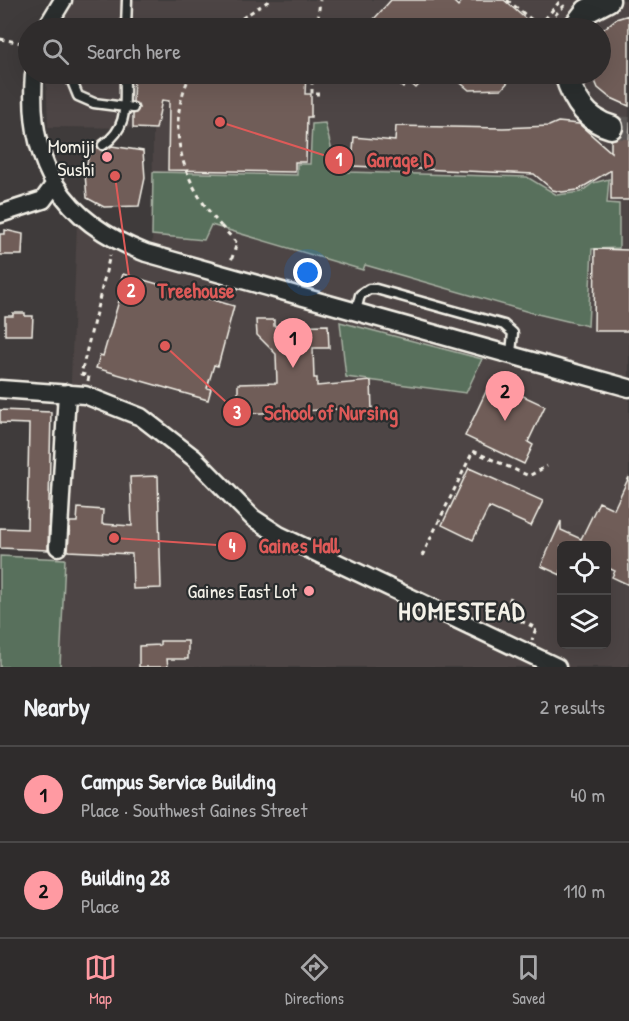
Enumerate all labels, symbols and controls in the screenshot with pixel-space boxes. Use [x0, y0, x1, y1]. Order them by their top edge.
search box [18, 18, 611, 84]
icon: search [39, 35, 72, 68]
text: Search here [87, 36, 181, 66]
place label: Momiji Sushi [48, 132, 95, 182]
callout: Garage D [324, 140, 445, 179]
text: Garage D [366, 145, 435, 175]
text: 1 [336, 147, 343, 172]
marker: Momiji Sushi [100, 150, 114, 164]
your location [293, 258, 322, 287]
callout: Treehouse [116, 271, 247, 310]
text: Treehouse [157, 276, 235, 305]
text: 2 [127, 278, 136, 303]
pin: 1 [274, 318, 312, 368]
pin: 2 [486, 372, 524, 421]
callout: School of Nursing [222, 393, 410, 432]
text: School of Nursing [264, 398, 398, 428]
text: 3 [233, 400, 241, 425]
callout: Gaines Hall [217, 527, 352, 566]
text: Gaines Hall [259, 531, 340, 560]
text: 4 [229, 533, 236, 558]
map controls [557, 541, 611, 649]
button: locate [557, 541, 611, 595]
place label: Gaines East Lot [188, 577, 298, 604]
marker: Gaines East Lot [302, 584, 316, 598]
district label: HOMESTEAD [398, 593, 526, 628]
button: layers [557, 595, 611, 649]
text: Nearby [24, 689, 90, 724]
text: 2 results [540, 693, 605, 720]
text: Campus Service Building [81, 766, 276, 796]
text: 1 [40, 781, 47, 808]
text: 40 m [570, 781, 605, 808]
text: Place · Southwest Gaines Street [81, 796, 307, 823]
text: Building 28 [81, 862, 170, 892]
text: 2 [39, 877, 48, 904]
text: 110 m [563, 877, 605, 904]
text: Place [81, 892, 120, 919]
tab: Map [84, 951, 117, 1009]
tab: Directions [285, 951, 344, 1009]
tab: Saved [512, 951, 545, 1009]

